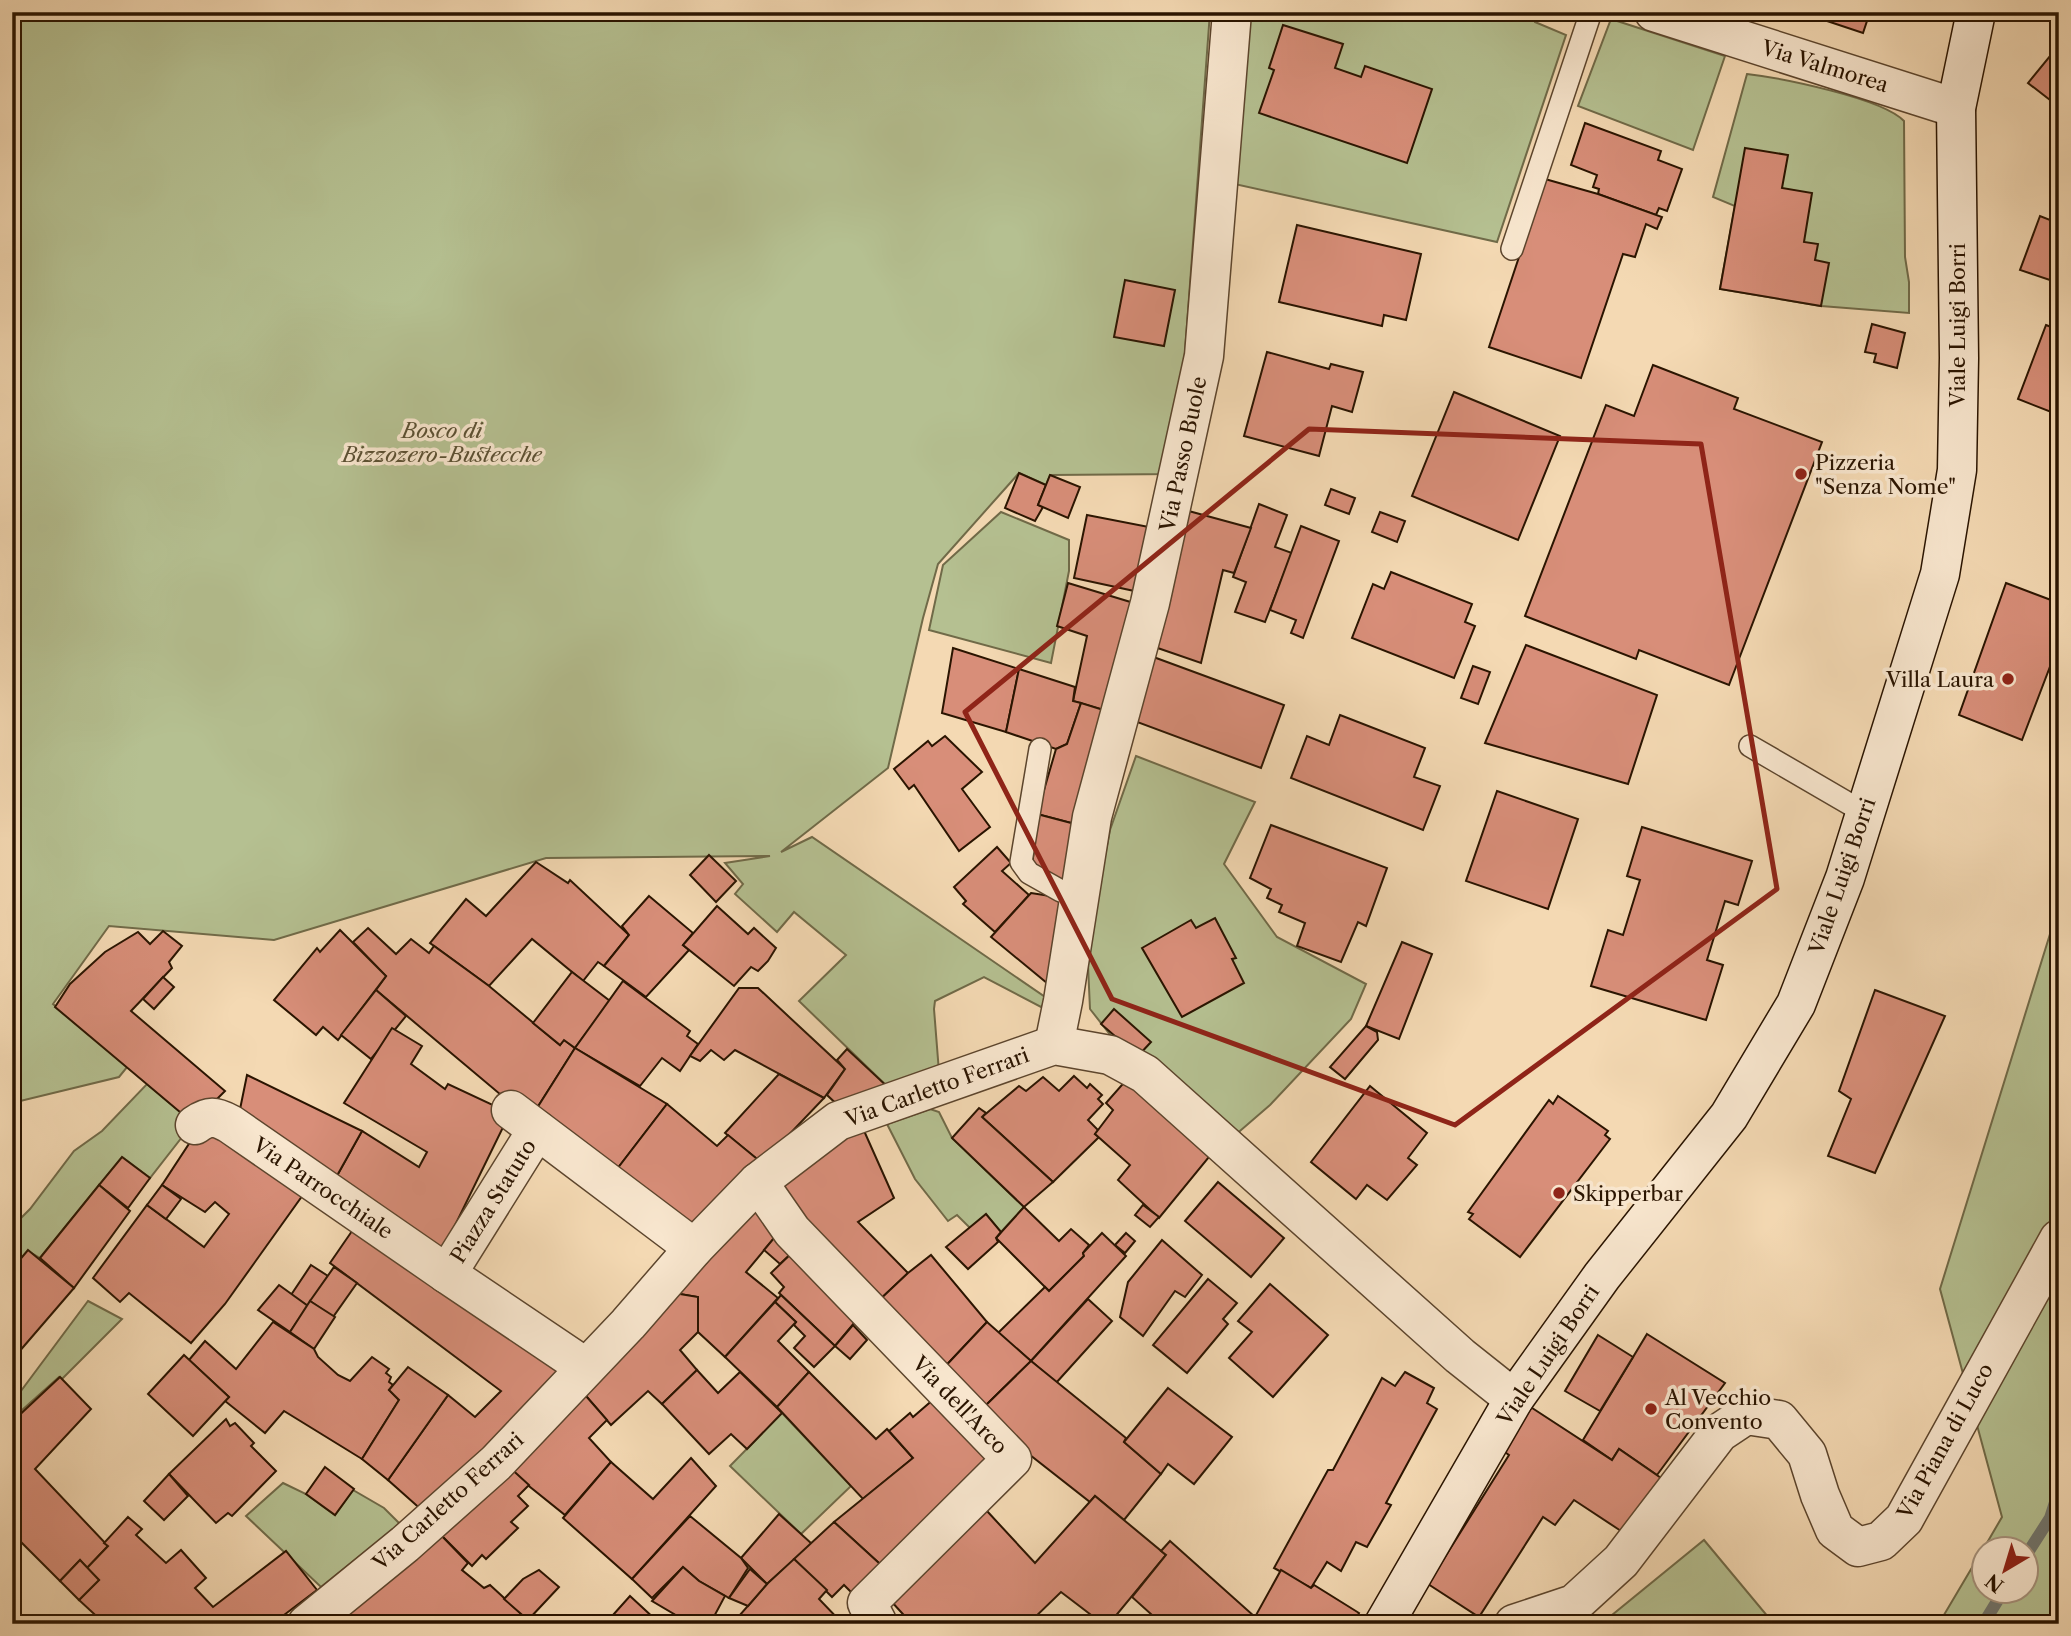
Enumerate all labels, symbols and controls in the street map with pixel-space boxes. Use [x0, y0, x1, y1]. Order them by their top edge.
street label: Via Valmorea [1757, 35, 1892, 97]
street label: Viale Luigi Borri [1945, 243, 1970, 408]
street label: Via Passo Buole [1154, 374, 1212, 535]
park label: Bosco di Bizzozero-Bustecche [340, 418, 543, 467]
place label: Pizzeria "Senza Nome" [1815, 450, 1956, 499]
marker: Pizzeria "Senza Nome" [1793, 466, 1809, 482]
place label: Villa Laura [1885, 667, 1995, 692]
marker: Villa Laura [2000, 671, 2016, 687]
street label: Viale Luigi Borri [1803, 794, 1881, 959]
street label: Via Carletto Ferrari [841, 1042, 1032, 1132]
street label: Via Parrocchiale [247, 1131, 398, 1244]
street label: Piazza Statuto [445, 1135, 541, 1267]
place label: Skipperbar [1573, 1181, 1683, 1206]
marker: Skipperbar [1551, 1185, 1567, 1201]
street label: Viale Luigi Borri [1491, 1280, 1604, 1431]
street label: Via dell'Arco [906, 1350, 1013, 1459]
street label: Via Piana di Luco [1891, 1359, 1998, 1524]
place label: Al Vecchio Convento [1664, 1385, 1771, 1434]
marker: Al Vecchio Convento [1643, 1401, 1659, 1417]
street label: Via Carletto Ferrari [367, 1427, 528, 1576]
north arrow [1969, 1534, 2039, 1604]
text: N [1981, 1569, 2008, 1597]

